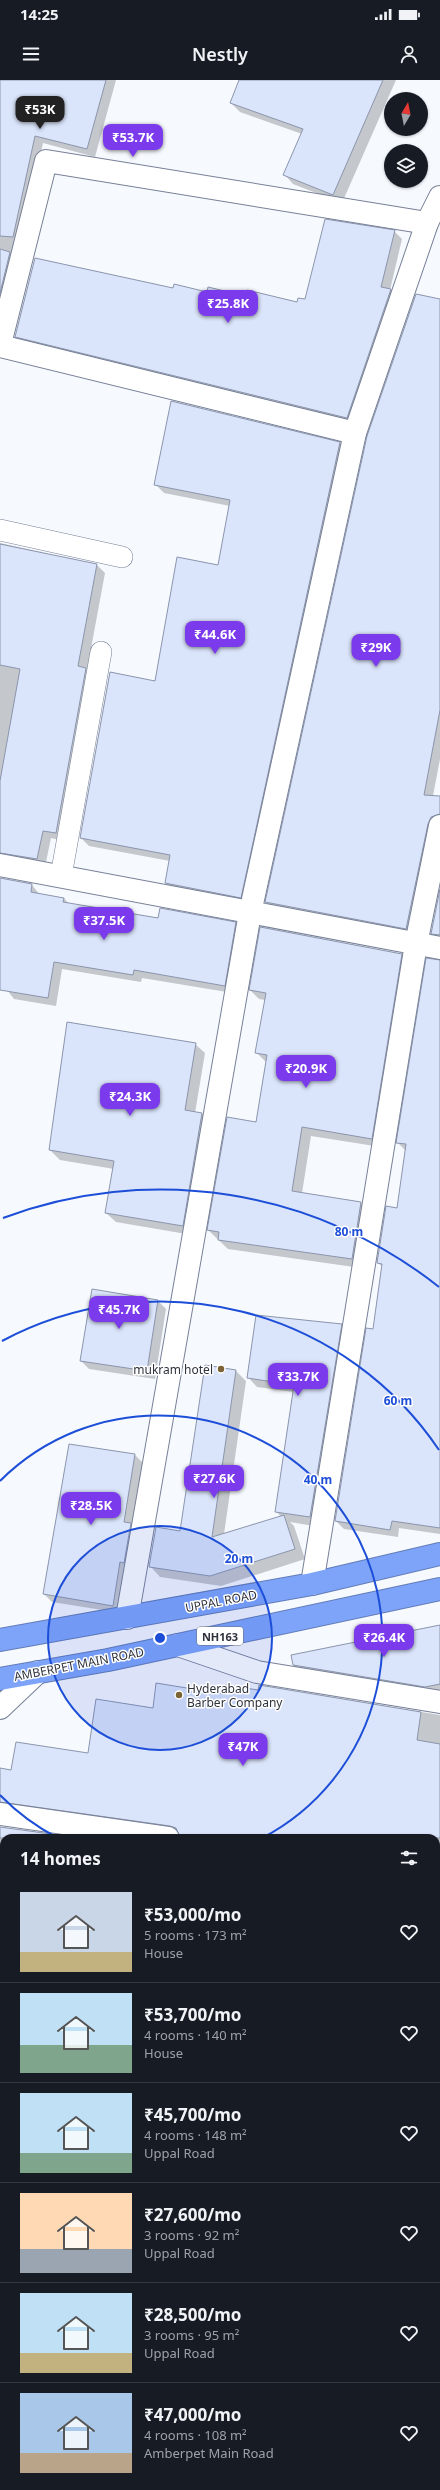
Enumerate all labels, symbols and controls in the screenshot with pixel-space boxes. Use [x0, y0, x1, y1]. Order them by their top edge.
text: 14:25 [20, 4, 59, 24]
text: Nestly [192, 42, 248, 66]
icon: menu [20, 43, 42, 65]
icon: person [398, 43, 420, 65]
north arrow [384, 92, 428, 136]
map controls [384, 92, 428, 188]
pin: ₹53K [16, 96, 64, 130]
text: ₹53K [25, 100, 55, 118]
pin: ₹53.7K [100, 124, 166, 158]
text: ₹53.7K [112, 128, 154, 146]
button: layers [384, 144, 428, 188]
pin: ₹25.8K [195, 290, 261, 324]
text: ₹25.8K [207, 294, 249, 312]
pin: ₹44.6K [182, 621, 248, 655]
text: ₹44.6K [194, 625, 236, 643]
pin: ₹29K [352, 634, 400, 668]
text: ₹29K [361, 638, 391, 656]
pin: ₹37.5K [71, 907, 137, 941]
text: ₹37.5K [83, 911, 125, 929]
pin: ₹20.9K [273, 1055, 339, 1089]
text: ₹20.9K [285, 1059, 327, 1077]
pin: ₹24.3K [97, 1083, 163, 1117]
text: ₹24.3K [109, 1087, 151, 1105]
text: 80 m [335, 1223, 363, 1240]
pin: ₹45.7K [86, 1296, 152, 1330]
text: ₹45.7K [98, 1300, 140, 1318]
place label: mukram hotel [133, 1361, 213, 1378]
pin: ₹33.7K [265, 1363, 331, 1397]
marker: mukram hotel [216, 1364, 226, 1374]
text: ₹33.7K [277, 1367, 319, 1385]
text: 60 m [384, 1392, 412, 1409]
pin: ₹27.6K [181, 1465, 247, 1499]
text: ₹27.6K [193, 1469, 235, 1487]
text: 40 m [304, 1471, 332, 1488]
pin: ₹28.5K [58, 1492, 124, 1526]
text: ₹28.5K [70, 1496, 112, 1514]
text: 20 m [225, 1550, 253, 1567]
street label: UPPAL ROAD [184, 1586, 259, 1616]
pin: ₹26.4K [351, 1624, 417, 1658]
road number: NH163 [197, 1627, 243, 1645]
text: ₹26.4K [363, 1628, 405, 1646]
centre of rings [153, 1631, 167, 1645]
street label: AMBERPET MAIN ROAD [13, 1643, 146, 1685]
place label: Hyderabad Barber Company [187, 1680, 283, 1711]
marker: Hyderabad Barber Company [174, 1690, 184, 1700]
pin: ₹47K [219, 1733, 267, 1767]
text: ₹47K [228, 1737, 258, 1755]
text: 14 homes [20, 1847, 101, 1870]
icon: filters [398, 1847, 420, 1869]
text: ₹53,000/mo [144, 1903, 241, 1926]
icon: home [52, 1908, 100, 1956]
icon: heart [398, 1921, 420, 1943]
text: 5 rooms · 173 m² [144, 1926, 247, 1944]
text: House [144, 1944, 183, 1962]
text: ₹53,700/mo [144, 2003, 241, 2026]
icon: home [52, 2009, 100, 2057]
icon: heart [398, 2022, 420, 2044]
text: 4 rooms · 140 m² [144, 2026, 247, 2044]
text: House [144, 2044, 183, 2062]
text: ₹45,700/mo [144, 2103, 241, 2126]
icon: home [52, 2109, 100, 2157]
icon: heart [398, 2122, 420, 2144]
text: 4 rooms · 148 m² [144, 2126, 247, 2144]
text: Uppal Road [144, 2144, 215, 2162]
text: ₹27,600/mo [144, 2203, 241, 2226]
icon: home [52, 2209, 100, 2257]
icon: heart [398, 2222, 420, 2244]
text: 3 rooms · 92 m² [144, 2226, 239, 2244]
text: Uppal Road [144, 2244, 215, 2262]
text: ₹28,500/mo [144, 2303, 241, 2326]
icon: home [52, 2309, 100, 2357]
icon: heart [398, 2322, 420, 2344]
text: 3 rooms · 95 m² [144, 2326, 239, 2344]
text: Uppal Road [144, 2344, 215, 2362]
text: ₹47,000/mo [144, 2403, 241, 2426]
icon: home [52, 2409, 100, 2457]
icon: heart [398, 2422, 420, 2444]
text: 4 rooms · 108 m² [144, 2426, 247, 2444]
text: Amberpet Main Road [144, 2444, 274, 2462]

